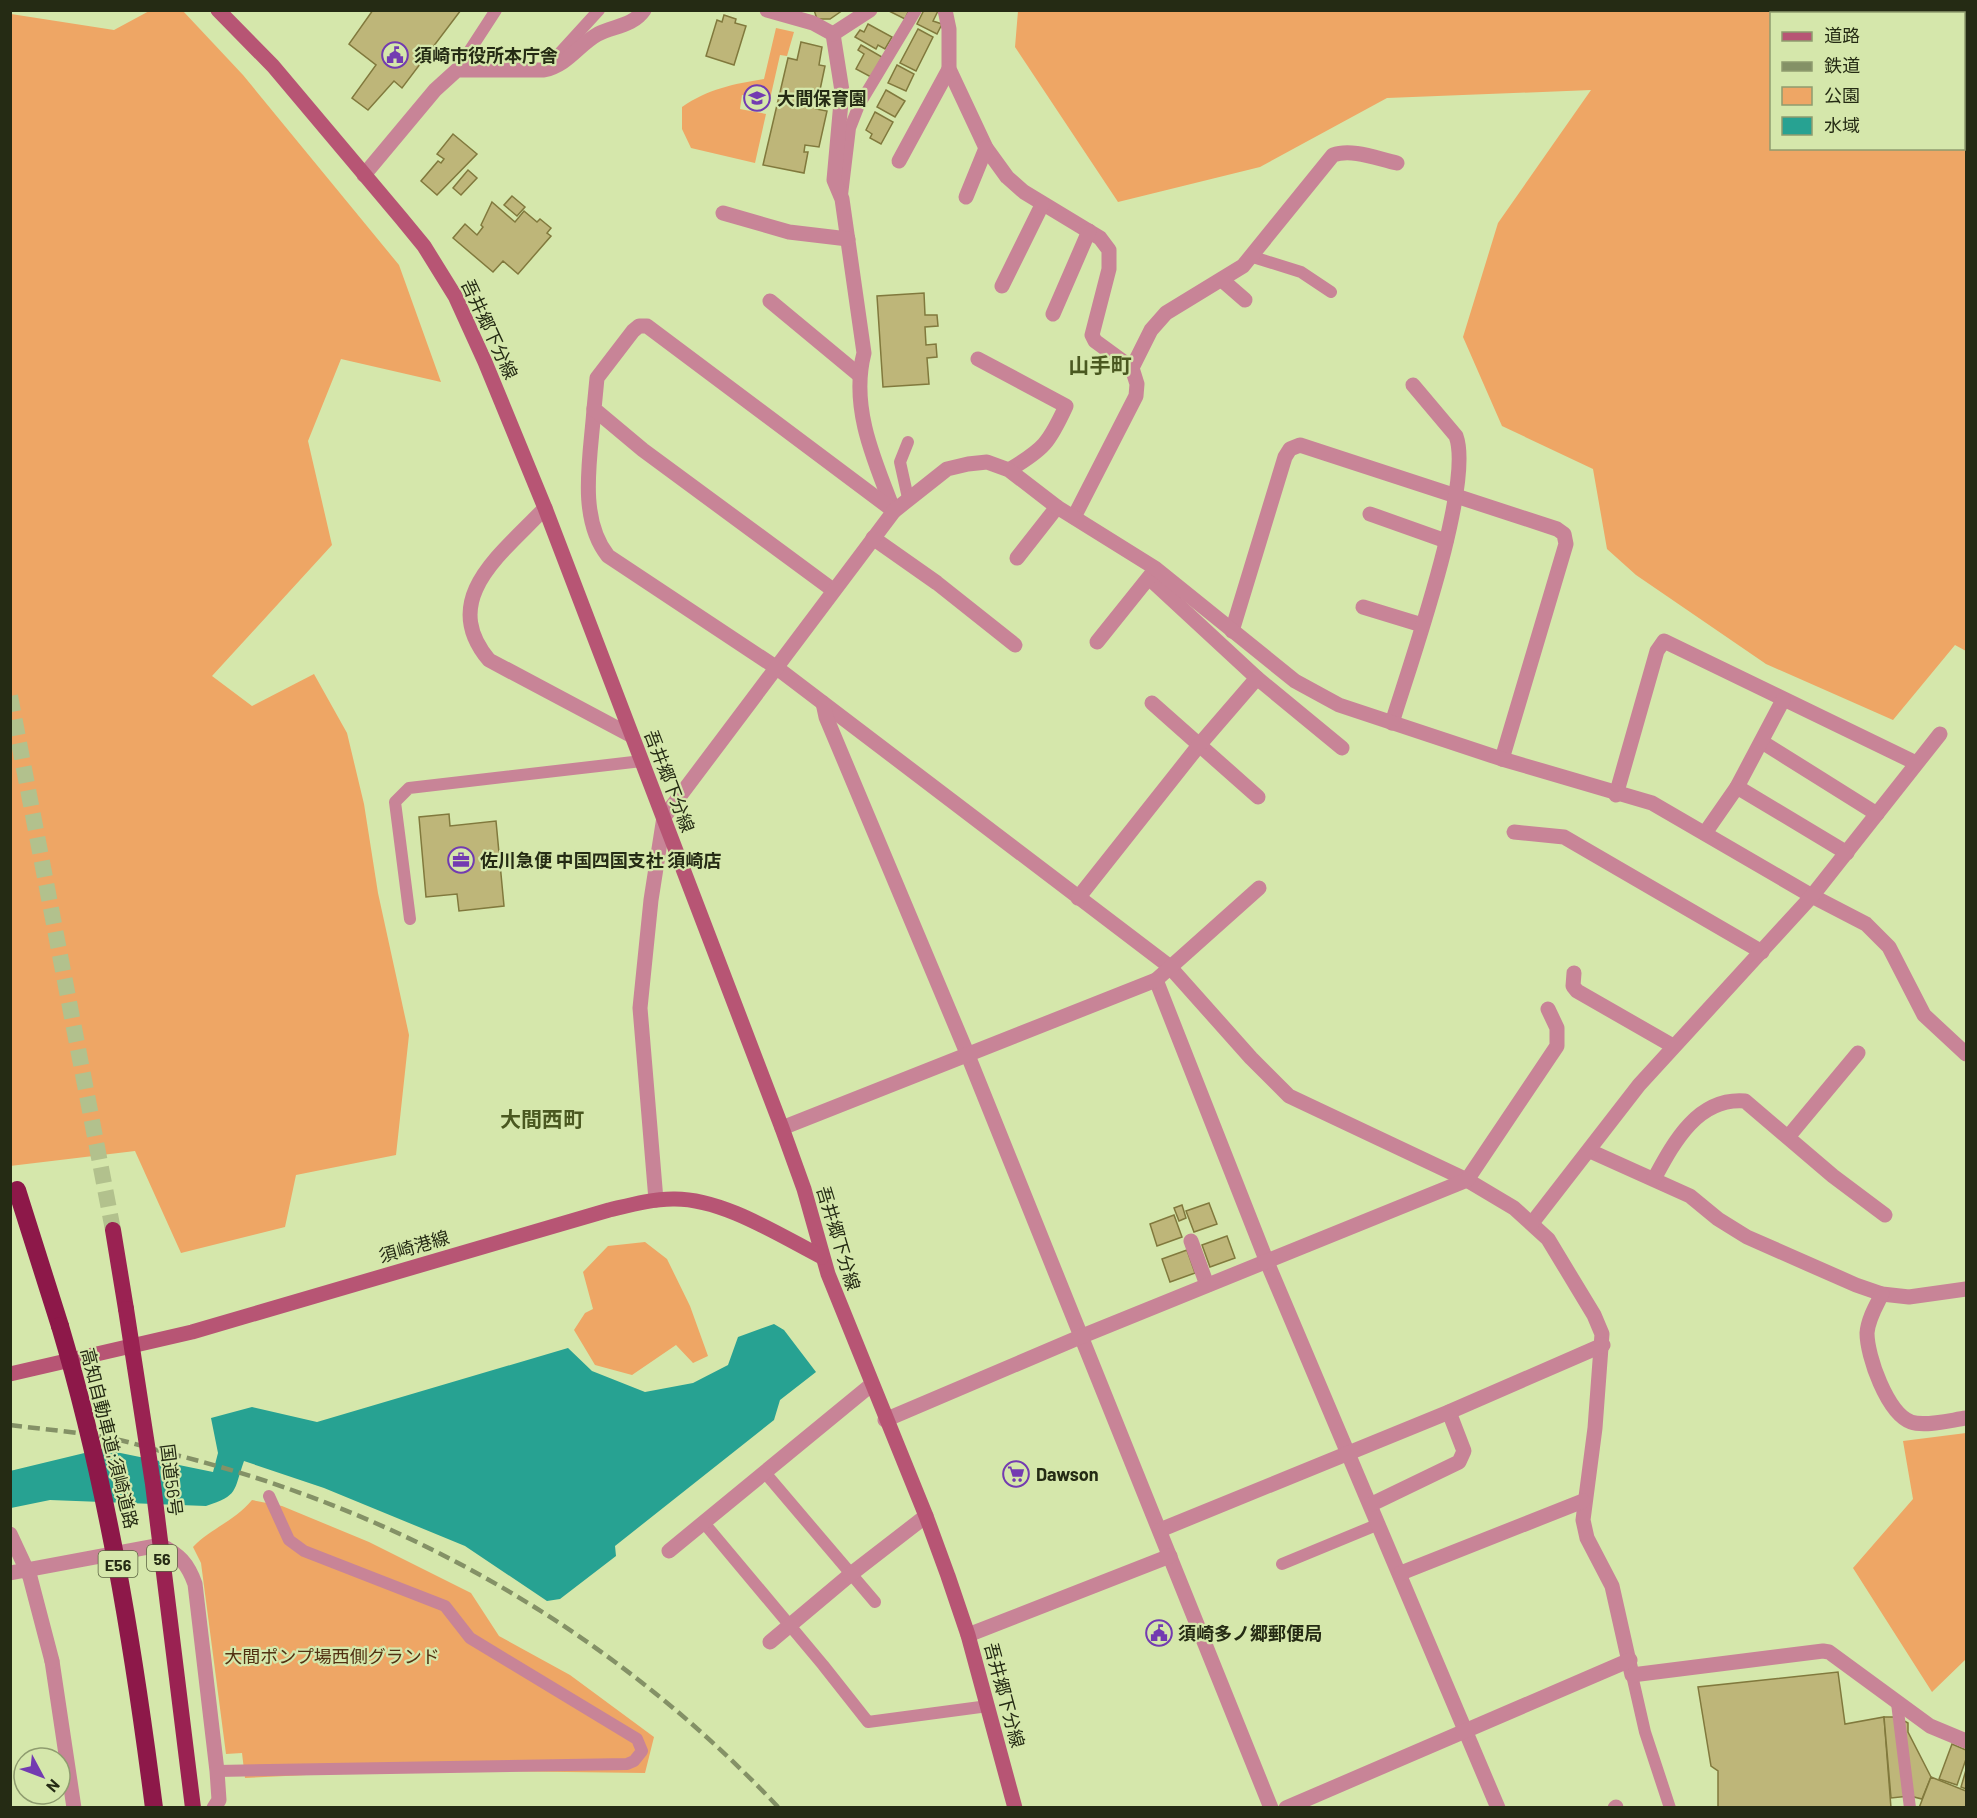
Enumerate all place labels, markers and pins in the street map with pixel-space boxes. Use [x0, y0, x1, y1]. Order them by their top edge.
public building icon: 須崎市役所本庁舎 [380, 40, 410, 70]
place label: 須崎市役所本庁舎 [414, 44, 558, 66]
school or university icon: 大間保育園 [742, 83, 772, 113]
place label: 大間保育園 [777, 87, 867, 109]
office icon: 佐川急便 中国四国支社 須崎店 [446, 845, 476, 875]
place label: 佐川急便 中国四国支社 須崎店 [480, 849, 721, 871]
supermarket icon: Dawson [1001, 1459, 1031, 1489]
place label: Dawson [1036, 1463, 1099, 1485]
public building icon: 須崎多ノ郷郵便局 [1144, 1618, 1174, 1648]
place label: 須崎多ノ郷郵便局 [1178, 1622, 1322, 1644]

